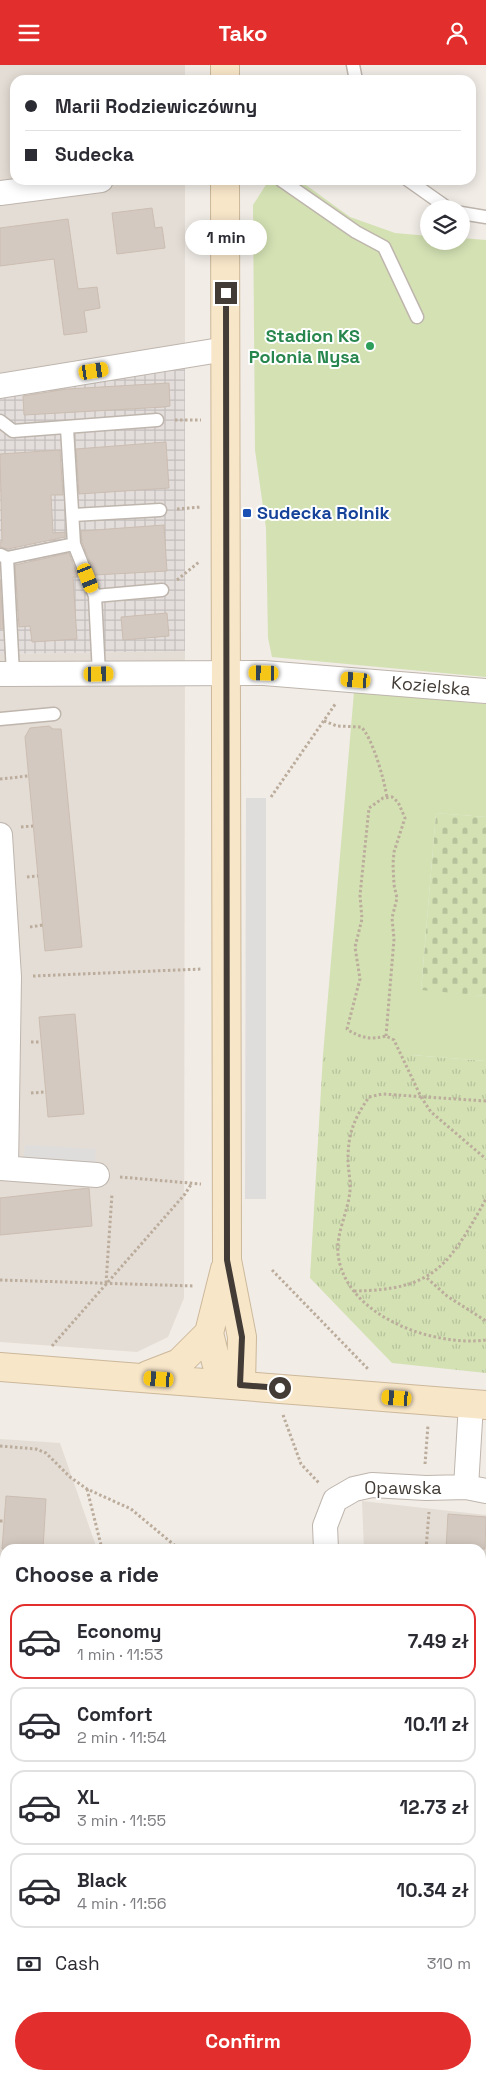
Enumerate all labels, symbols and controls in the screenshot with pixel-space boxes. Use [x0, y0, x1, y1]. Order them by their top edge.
icon: menu [15, 19, 43, 47]
text: Tako [219, 19, 267, 47]
icon: person [443, 19, 471, 47]
text: Marii Rodziewiczówny [55, 94, 257, 119]
text: Sudecka [55, 142, 134, 167]
map controls [420, 200, 470, 250]
button: layers [420, 200, 470, 250]
callout: 1 min [185, 221, 267, 255]
text: 1 min [206, 227, 246, 248]
route end [215, 282, 237, 304]
place label: Stadion KS Polonia Nysa [249, 324, 361, 368]
marker: Stadion KS Polonia Nysa [364, 340, 376, 352]
car [78, 361, 109, 381]
place label: Sudecka Rolnik [257, 501, 390, 524]
marker: Sudecka Rolnik [241, 507, 253, 519]
car [75, 561, 100, 595]
car [248, 665, 279, 681]
car [83, 666, 114, 682]
car [340, 671, 371, 689]
street label: Kozielska [390, 671, 472, 700]
car [143, 1370, 174, 1388]
route start [269, 1377, 291, 1399]
car [381, 1389, 412, 1407]
street label: Opawska [364, 1476, 442, 1499]
text: Choose a ride [15, 1560, 159, 1588]
icon: car [17, 1619, 62, 1664]
text: Economy [77, 1619, 161, 1644]
text: 7.49 zł [408, 1629, 469, 1654]
text: 1 min · 11:53 [77, 1644, 163, 1665]
icon: car [17, 1702, 62, 1747]
text: Comfort [77, 1702, 153, 1727]
text: 10.11 zł [404, 1712, 469, 1737]
text: 2 min · 11:54 [77, 1727, 166, 1748]
icon: car [17, 1785, 62, 1830]
text: XL [77, 1785, 100, 1810]
text: 12.73 zł [400, 1795, 469, 1820]
text: 3 min · 11:55 [77, 1810, 166, 1831]
icon: car [17, 1868, 62, 1913]
text: Black [77, 1868, 127, 1893]
text: 10.34 zł [397, 1878, 469, 1903]
text: 4 min · 11:56 [77, 1893, 167, 1914]
icon: cash [15, 1950, 43, 1978]
text: Cash [55, 1951, 100, 1976]
text: 310 m [427, 1953, 471, 1974]
button: Confirm [15, 2012, 471, 2070]

